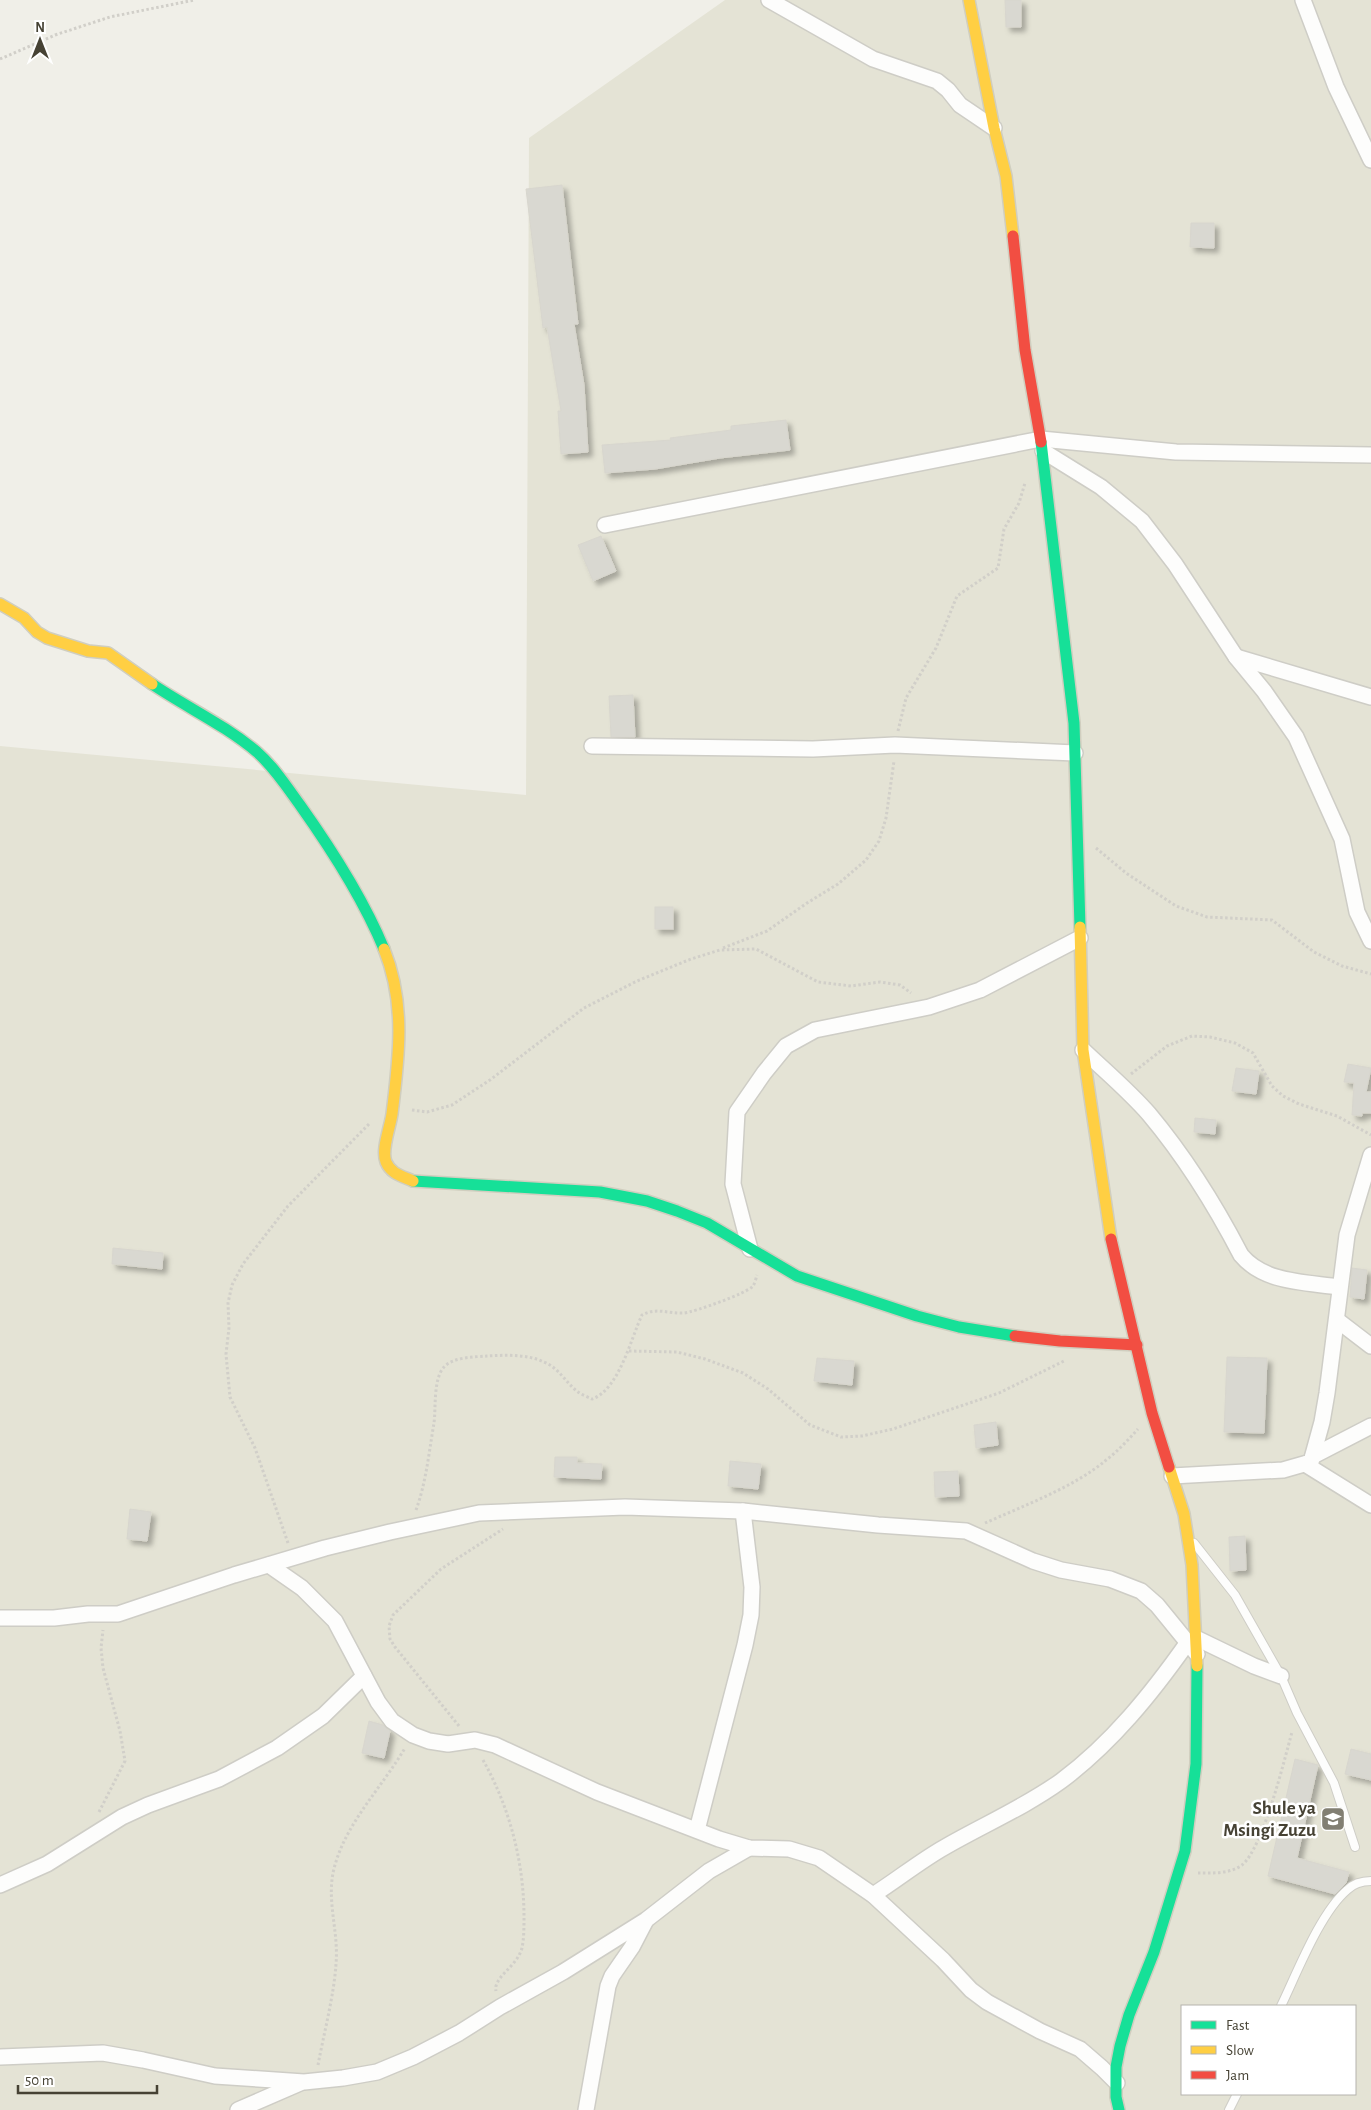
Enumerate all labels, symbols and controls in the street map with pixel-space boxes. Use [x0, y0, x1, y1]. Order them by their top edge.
north arrow [15, 15, 65, 65]
text: N [35, 21, 45, 35]
place label: Shule ya Msingi Zuzu [1223, 1799, 1316, 1840]
school or university icon: Shule ya Msingi Zuzu [1320, 1806, 1346, 1832]
legend [1181, 2005, 1356, 2095]
text: Fast [1226, 2018, 1250, 2033]
text: Slow [1226, 2043, 1254, 2058]
scale bar [18, 2062, 156, 2094]
text: Jam [1226, 2068, 1249, 2083]
text: 50 m [25, 2073, 54, 2088]

